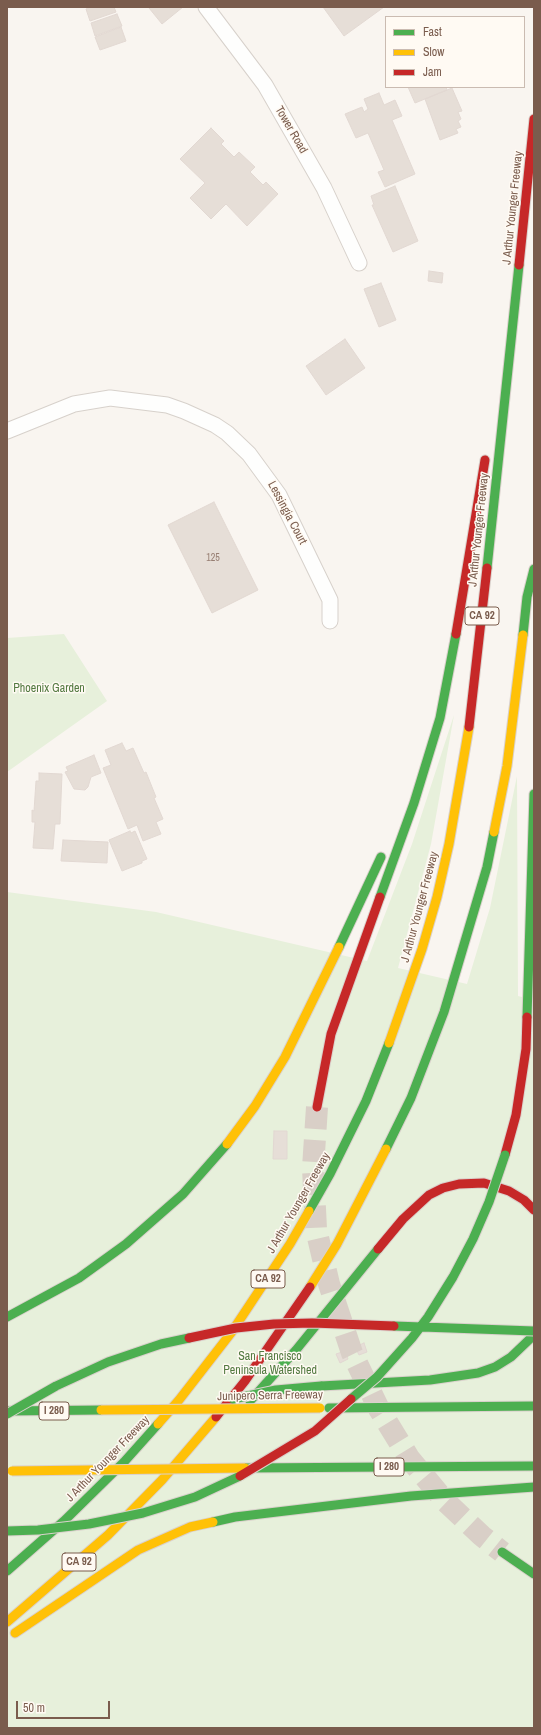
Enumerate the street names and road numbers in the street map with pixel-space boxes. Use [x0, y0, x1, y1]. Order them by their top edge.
street label: Tower Road [272, 104, 310, 156]
street label: J Arthur Younger Freeway [500, 151, 526, 265]
street label: J Arthur Younger Freeway [466, 473, 492, 587]
street label: Lessingia Court [264, 479, 310, 547]
road number: CA 92 [465, 607, 499, 625]
street label: J Arthur Younger Freeway [398, 850, 442, 964]
street label: J Arthur Younger Freeway [264, 1150, 334, 1256]
road number: CA 92 [251, 1270, 285, 1288]
street label: Junipero Serra Freeway [217, 1388, 323, 1404]
road number: I 280 [39, 1402, 69, 1420]
street label: J Arthur Younger Freeway [63, 1413, 153, 1505]
road number: I 280 [374, 1458, 404, 1476]
road number: CA 92 [62, 1553, 96, 1571]

